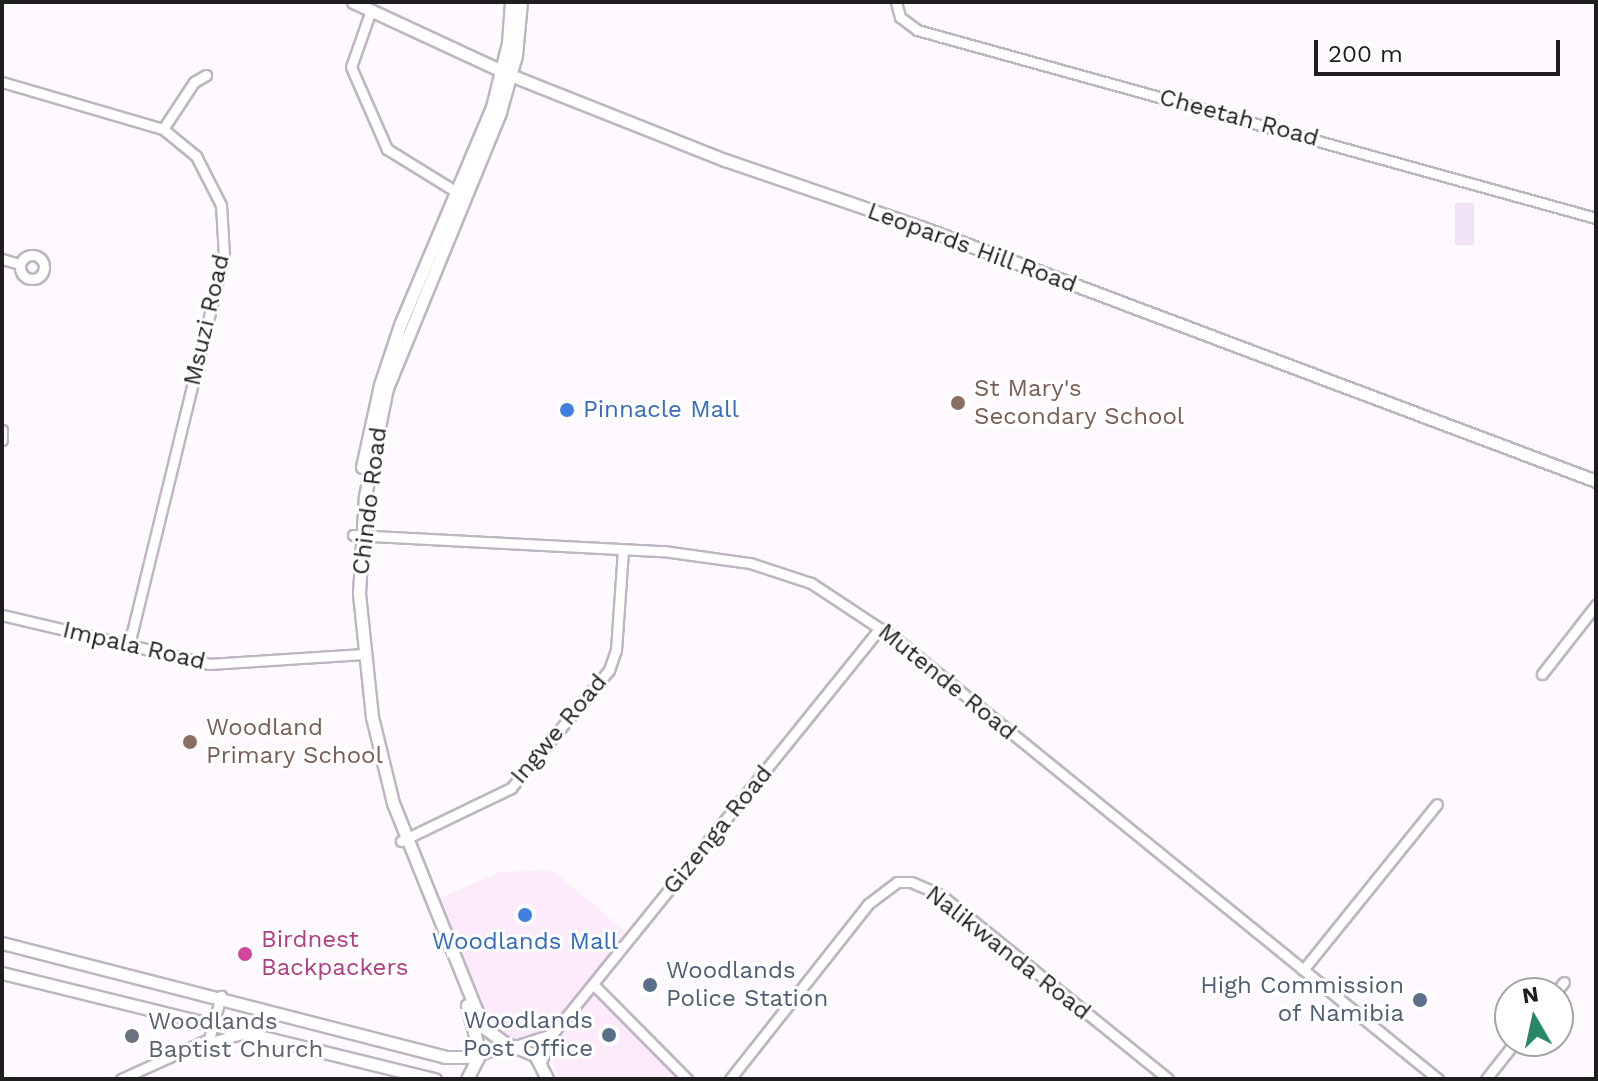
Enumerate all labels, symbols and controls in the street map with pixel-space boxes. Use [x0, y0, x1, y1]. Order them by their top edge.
scale bar [1318, 24, 1564, 74]
text: 200 m [1328, 40, 1403, 68]
street label: Cheetah Road [1156, 83, 1322, 153]
street label: Leopards Hill Road [863, 197, 1081, 299]
street label: Msuzi Road [178, 252, 236, 388]
place label: St Mary's Secondary School [974, 375, 1185, 431]
marker: St Mary's Secondary School [949, 394, 967, 412]
place label: Pinnacle Mall [583, 396, 739, 424]
marker: Pinnacle Mall [558, 401, 576, 419]
street label: Chindo Road [347, 425, 393, 577]
street label: Impala Road [60, 616, 208, 676]
street label: Mutende Road [872, 617, 1022, 747]
street label: Ingwe Road [505, 668, 613, 790]
place label: Woodland Primary School [206, 714, 383, 770]
marker: Woodland Primary School [181, 733, 199, 751]
street label: Gizenga Road [657, 759, 779, 901]
street label: Nalikwanda Road [920, 879, 1096, 1027]
marker: Woodlands Mall [516, 906, 534, 924]
place label: Birdnest Backpackers [261, 926, 408, 982]
place label: Woodlands Mall [432, 928, 618, 956]
marker: Birdnest Backpackers [236, 945, 254, 963]
place label: Woodlands Police Station [666, 957, 828, 1013]
place label: High Commission of Namibia [1200, 972, 1404, 1028]
marker: Woodlands Police Station [641, 976, 659, 994]
north arrow [1494, 977, 1574, 1057]
text: N [1520, 981, 1540, 1008]
marker: High Commission of Namibia [1411, 991, 1429, 1009]
place label: Woodlands Post Office [463, 1007, 593, 1063]
place label: Woodlands Baptist Church [148, 1008, 323, 1064]
marker: Woodlands Post Office [600, 1026, 618, 1044]
marker: Woodlands Baptist Church [123, 1027, 141, 1045]

